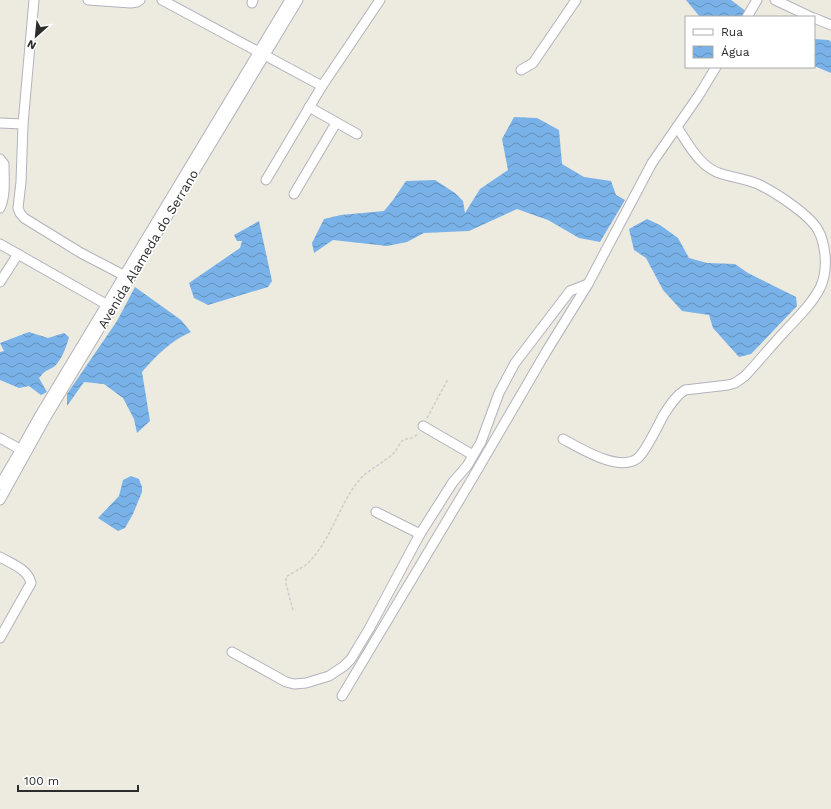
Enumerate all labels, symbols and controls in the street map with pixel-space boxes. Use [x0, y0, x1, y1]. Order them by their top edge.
north arrow [16, 16, 56, 56]
legend [685, 16, 815, 68]
text: Rua [721, 25, 743, 39]
text: N [25, 37, 38, 52]
text: Água [721, 45, 750, 59]
street label: Avenida Alameda do Serrano [95, 167, 201, 331]
scale bar [18, 767, 138, 793]
text: 100 m [24, 774, 59, 788]

